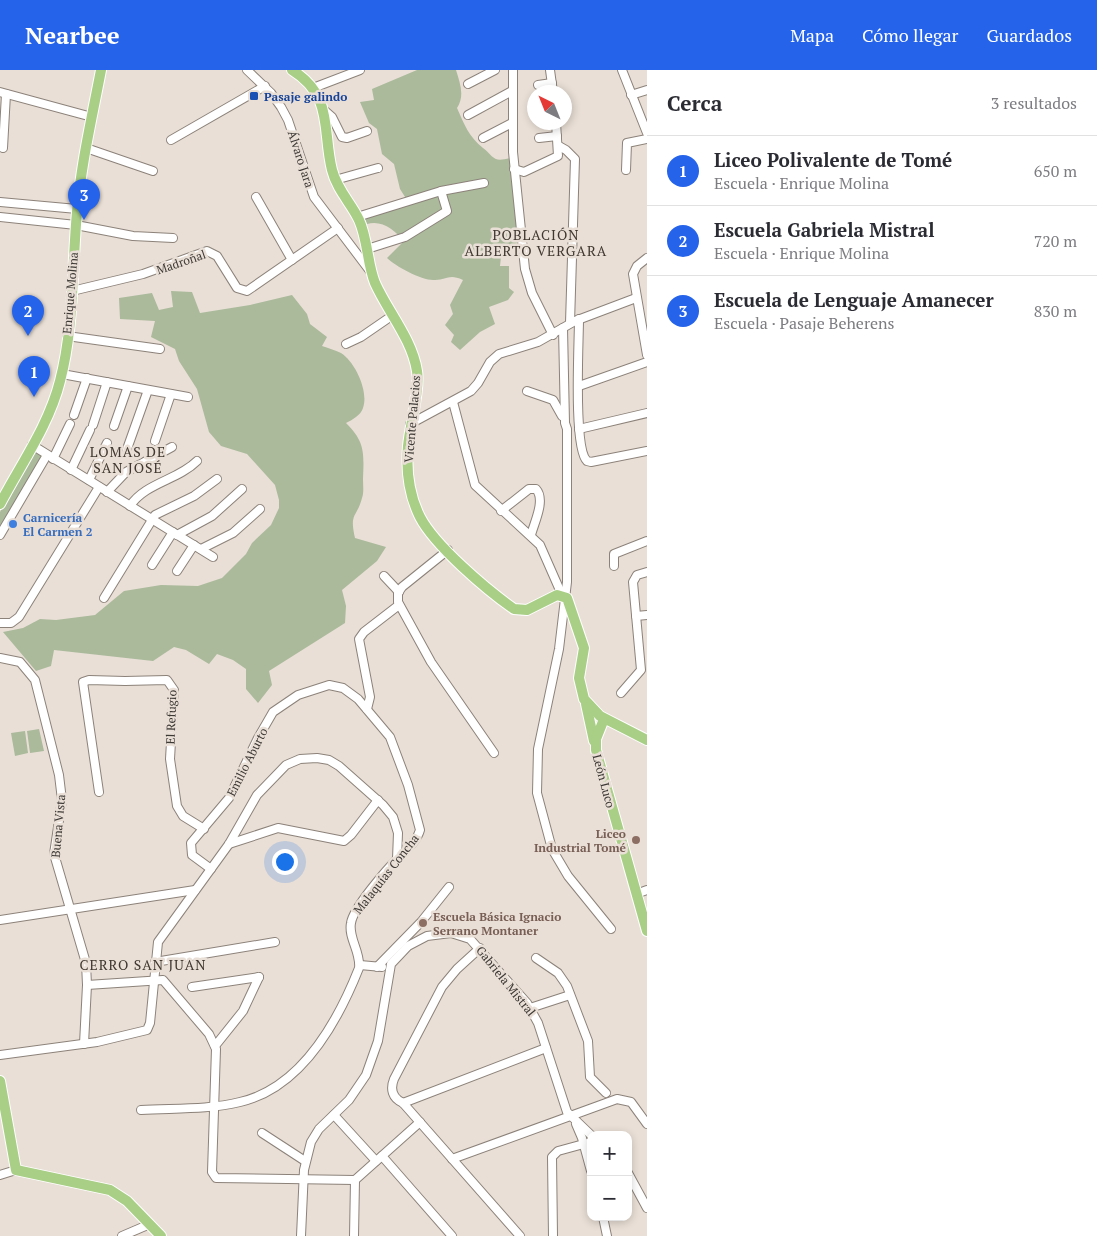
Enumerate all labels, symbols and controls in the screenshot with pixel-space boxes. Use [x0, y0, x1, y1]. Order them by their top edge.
text: Nearbee [25, 19, 120, 51]
text: Mapa [790, 23, 834, 47]
text: Cómo llegar [862, 23, 958, 47]
text: Guardados [986, 23, 1072, 47]
north arrow [527, 85, 572, 130]
place label: Pasaje galindo [264, 89, 347, 104]
text: Cerca [667, 89, 722, 117]
marker: Pasaje galindo [248, 90, 260, 102]
text: 3 resultados [991, 92, 1077, 114]
street label: Álvaro Jara [285, 129, 317, 189]
text: Liceo Polivalente de Tomé [714, 147, 952, 172]
text: 1 [678, 160, 688, 182]
text: 650 m [1034, 160, 1077, 182]
text: Escuela · Enrique Molina [714, 172, 889, 194]
pin: 3 [68, 179, 100, 220]
text: Escuela Gabriela Mistral [714, 217, 934, 242]
district label: POBLACIÓN ALBERTO VERGARA [465, 225, 607, 260]
text: 2 [678, 230, 688, 252]
text: 720 m [1034, 230, 1077, 252]
text: Escuela · Enrique Molina [714, 242, 889, 264]
street label: Madroñal [154, 246, 208, 277]
street label: Enrique Molina [59, 251, 81, 335]
text: Escuela de Lenguaje Amanecer [714, 287, 994, 312]
pin: 2 [12, 295, 44, 336]
text: 3 [678, 300, 688, 322]
text: 830 m [1034, 300, 1077, 322]
text: Escuela · Pasaje Beherens [714, 312, 895, 334]
pin: 1 [18, 356, 50, 397]
street label: Vicente Palacios [401, 375, 423, 463]
district label: LOMAS DE SAN JOSÉ [90, 442, 166, 477]
place label: Carnicería El Carmen 2 [23, 510, 93, 539]
marker: Carnicería El Carmen 2 [7, 518, 19, 530]
street label: El Refugio [163, 689, 179, 745]
street label: Emilio Aburto [223, 725, 271, 799]
street label: León Luco [590, 753, 618, 810]
street label: Buena Vista [48, 794, 68, 858]
place label: Liceo Industrial Tomé [534, 826, 627, 855]
street label: Malaquías Concha [350, 831, 422, 917]
marker: Liceo Industrial Tomé [630, 834, 642, 846]
your location [272, 849, 298, 875]
place label: Escuela Básica Ignacio Serrano Montaner [433, 909, 561, 938]
marker: Escuela Básica Ignacio Serrano Montaner [417, 917, 429, 929]
street label: Gabriela Mistral [473, 943, 539, 1019]
district label: CERRO SAN JUAN [79, 955, 207, 974]
map controls [587, 1131, 632, 1221]
button: + [587, 1131, 632, 1176]
button: − [587, 1176, 632, 1221]

